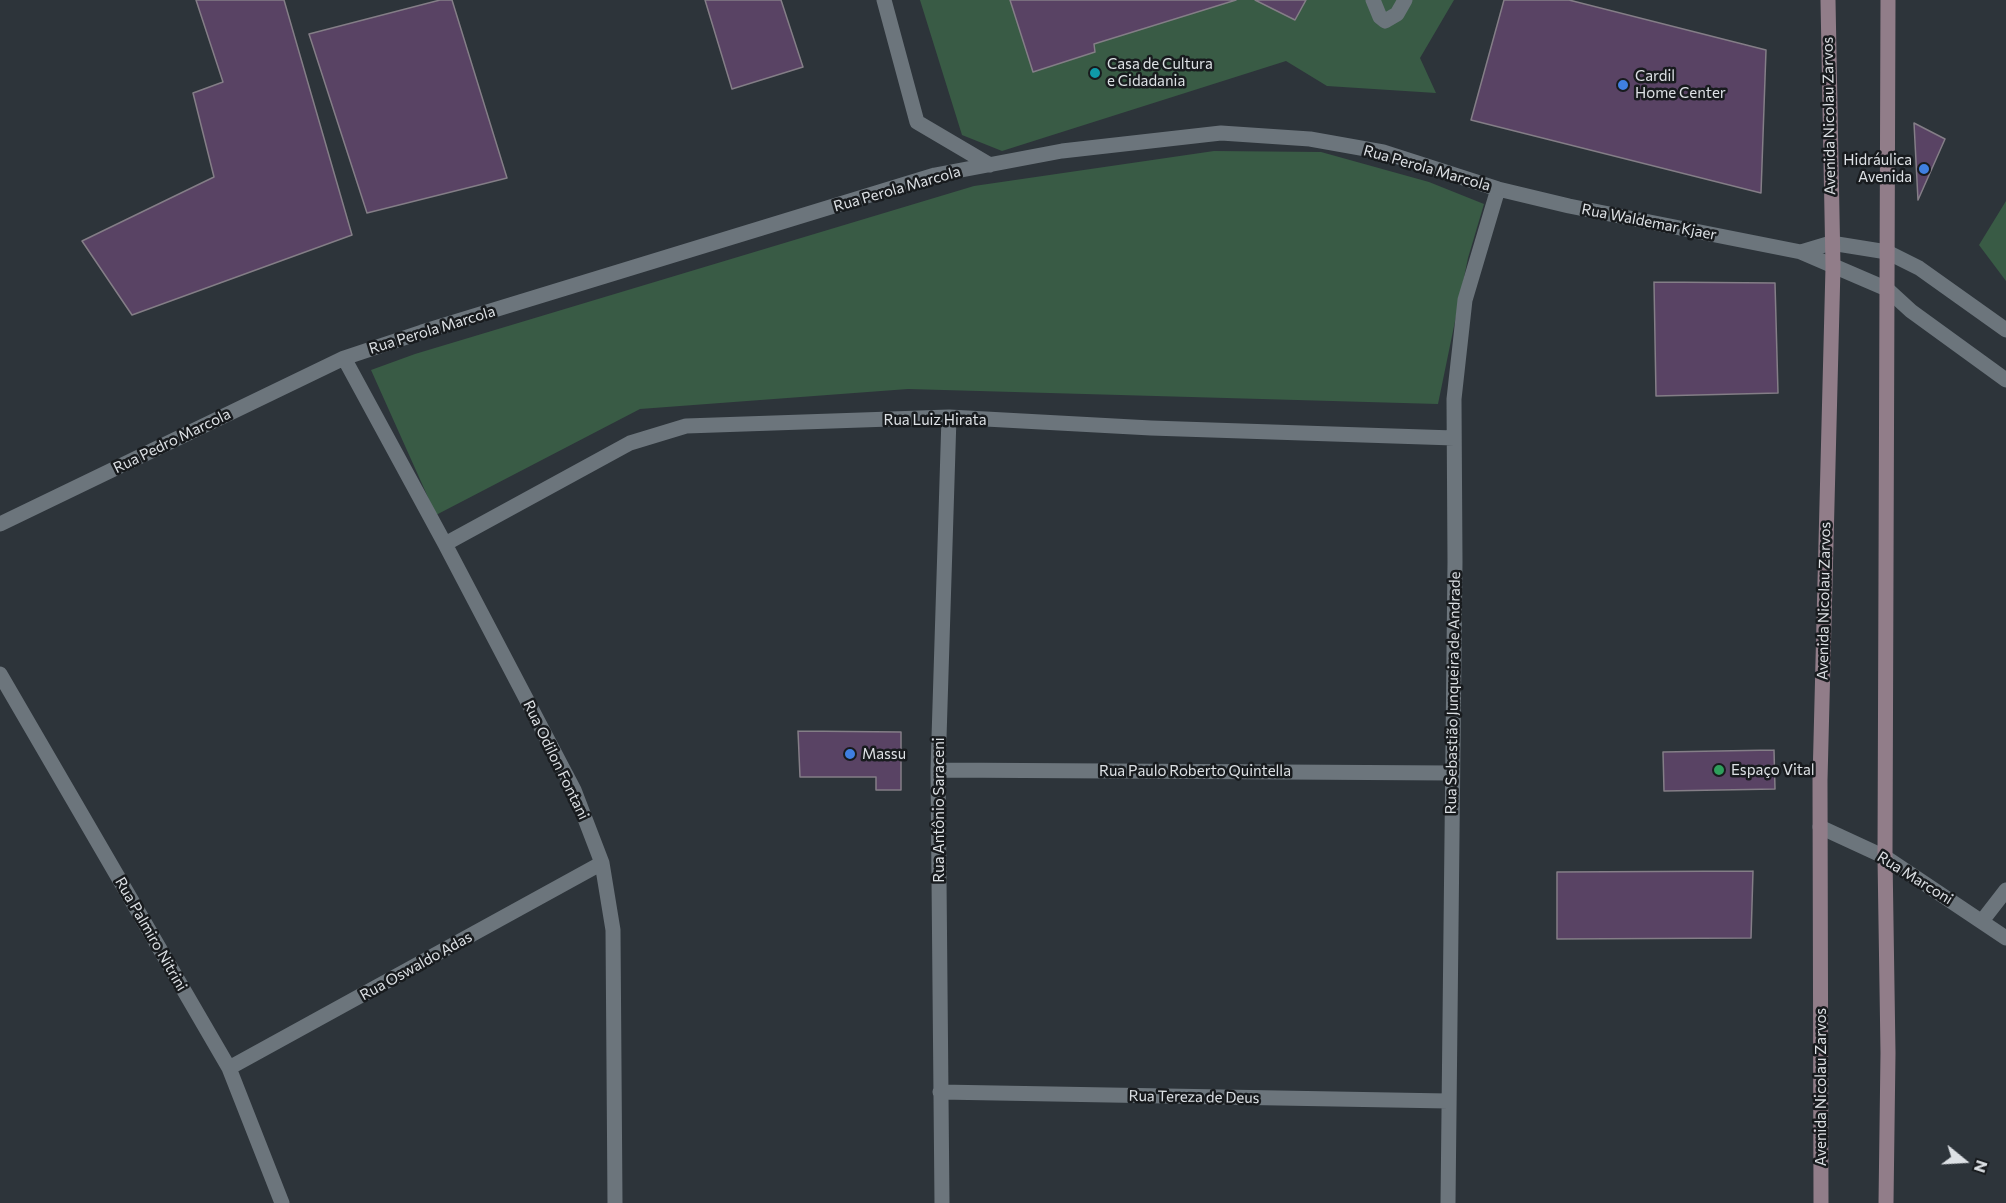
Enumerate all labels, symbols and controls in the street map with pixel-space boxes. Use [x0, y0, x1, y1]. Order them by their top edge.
street label: Avenida Nicolau Zarvos [1819, 37, 1839, 195]
place label: Casa de Cultura e Cidadania [1107, 55, 1213, 90]
marker: Casa de Cultura e Cidadania [1088, 66, 1102, 80]
place label: Cardil Home Center [1635, 67, 1726, 102]
marker: Cardil Home Center [1616, 78, 1630, 92]
street label: Rua Perola Marcola [1361, 141, 1493, 195]
place label: Hidráulica Avenida [1843, 151, 1912, 186]
street label: Rua Perola Marcola [831, 162, 963, 216]
marker: Hidráulica Avenida [1917, 162, 1931, 176]
street label: Rua Waldemar Kjaer [1580, 200, 1718, 244]
street label: Rua Perola Marcola [367, 302, 497, 358]
street label: Rua Pedro Marcola [110, 405, 234, 477]
street label: Rua Luiz Hirata [884, 411, 986, 429]
street label: Avenida Nicolau Zarvos [1814, 522, 1834, 680]
street label: Rua Sebastião Junqueira de Andrade [1442, 571, 1464, 815]
street label: Rua Odilon Fontani [519, 697, 593, 823]
street label: Rua Antônio Saraceni [930, 737, 948, 883]
place label: Massu [862, 745, 906, 763]
marker: Massu [843, 747, 857, 761]
place label: Espaço Vital [1731, 761, 1815, 779]
street label: Rua Paulo Roberto Quintella [1099, 762, 1291, 780]
marker: Espaço Vital [1712, 763, 1726, 777]
street label: Rua Marconi [1874, 848, 1956, 908]
street label: Rua Palmiro Nitrini [111, 874, 191, 994]
street label: Rua Oswaldo Adas [357, 928, 475, 1004]
street label: Avenida Nicolau Zarvos [1812, 1008, 1830, 1166]
street label: Rua Tereza de Deus [1128, 1087, 1260, 1107]
north arrow [1934, 1131, 1994, 1191]
text: N [1971, 1158, 1992, 1175]

